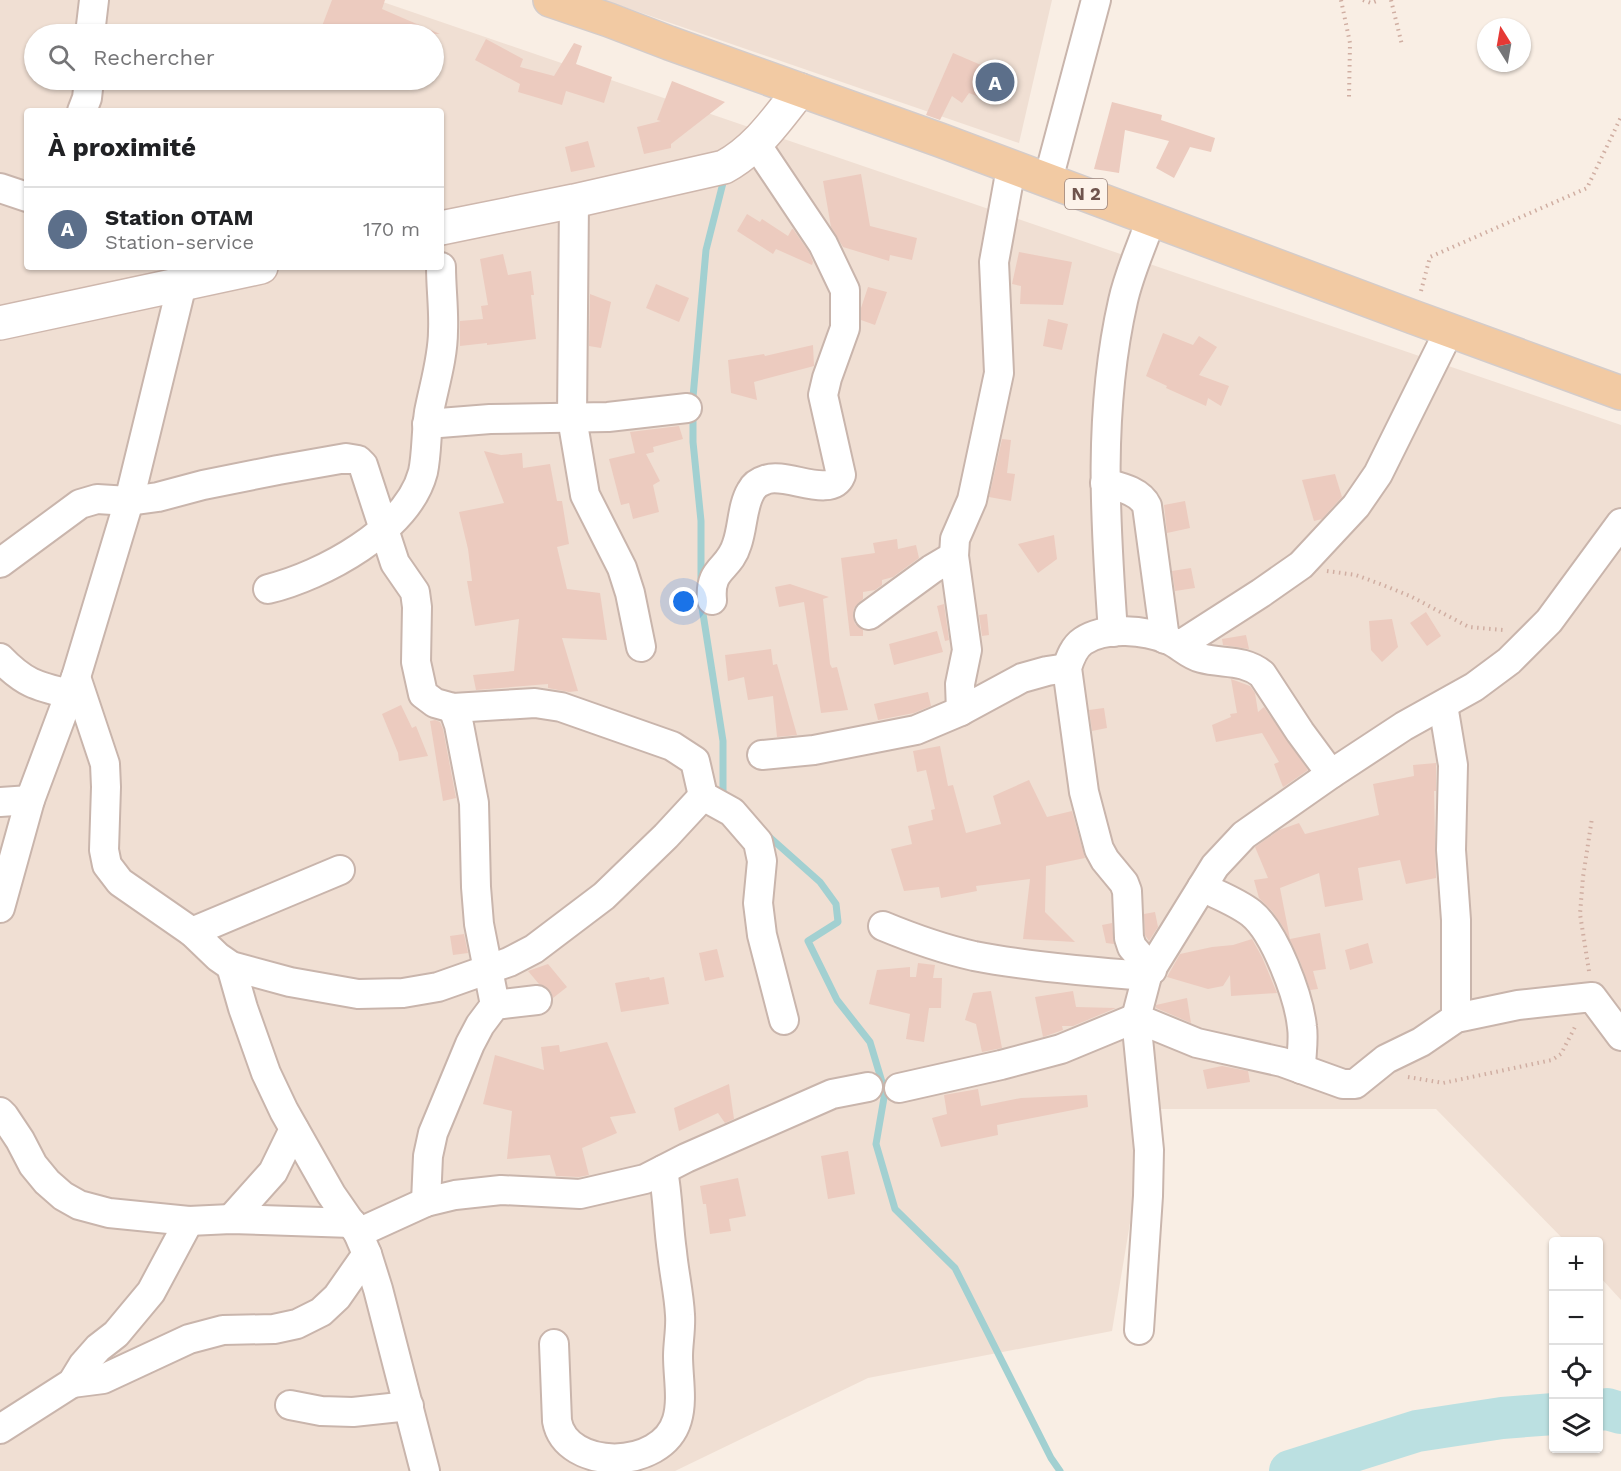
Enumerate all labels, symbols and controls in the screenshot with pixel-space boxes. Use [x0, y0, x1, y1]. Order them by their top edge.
north arrow [1477, 18, 1531, 72]
search box [24, 24, 444, 90]
icon: search [45, 41, 78, 74]
text: Rechercher [93, 45, 215, 70]
pin: A [976, 60, 1014, 104]
text: À proximité [48, 132, 196, 162]
road number: N 2 [1065, 179, 1107, 209]
text: Station OTAM [105, 205, 254, 230]
text: A [61, 217, 74, 241]
text: 170 m [363, 217, 420, 241]
text: Station-service [105, 230, 254, 254]
your location [669, 587, 698, 616]
map controls [1549, 1237, 1603, 1453]
button: + [1549, 1237, 1603, 1291]
button: − [1549, 1291, 1603, 1345]
button: locate [1549, 1345, 1603, 1399]
button: layers [1549, 1399, 1603, 1453]

